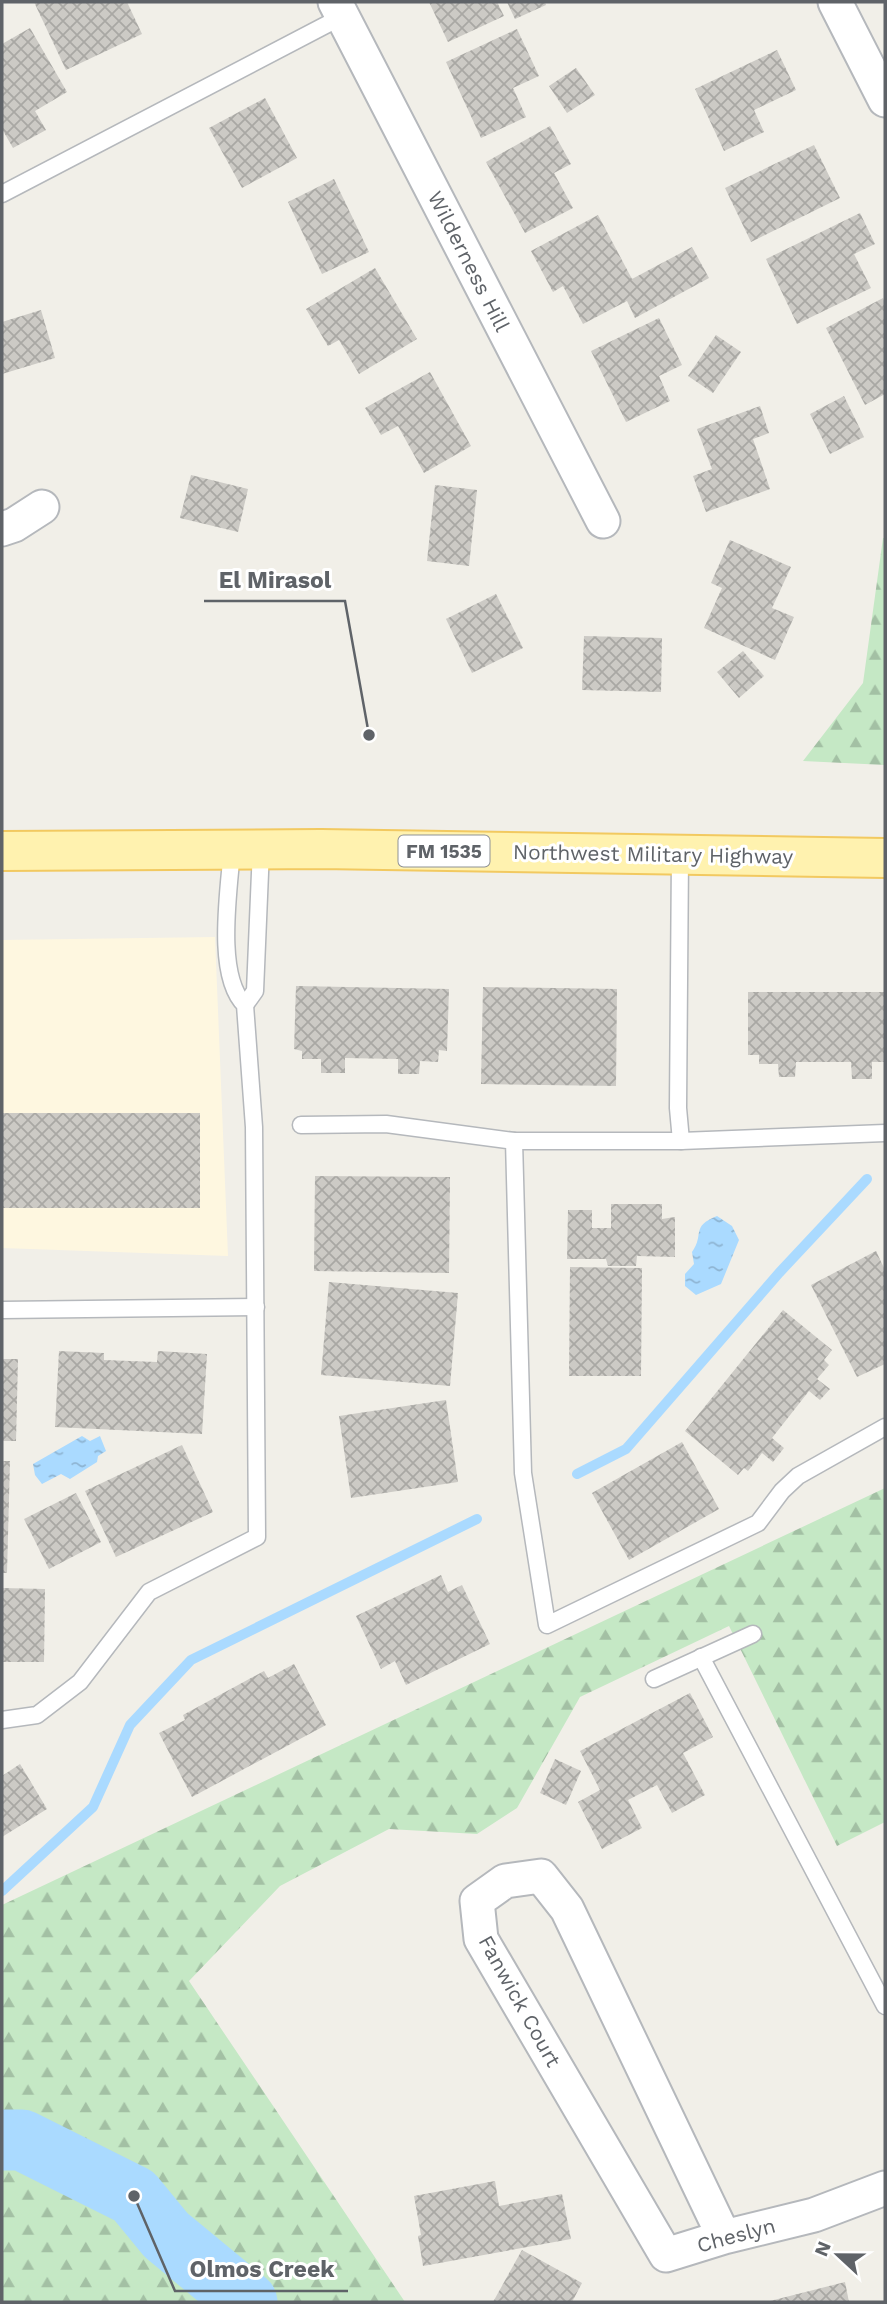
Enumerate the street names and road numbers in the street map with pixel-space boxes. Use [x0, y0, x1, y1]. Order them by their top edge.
street label: Wilderness Hill [423, 187, 515, 336]
road number: FM 1535 [398, 836, 490, 866]
street label: Northwest Military Highway [513, 839, 794, 869]
street label: Fanwick Court [474, 1931, 567, 2071]
street label: Cheslyn [694, 2213, 778, 2257]

